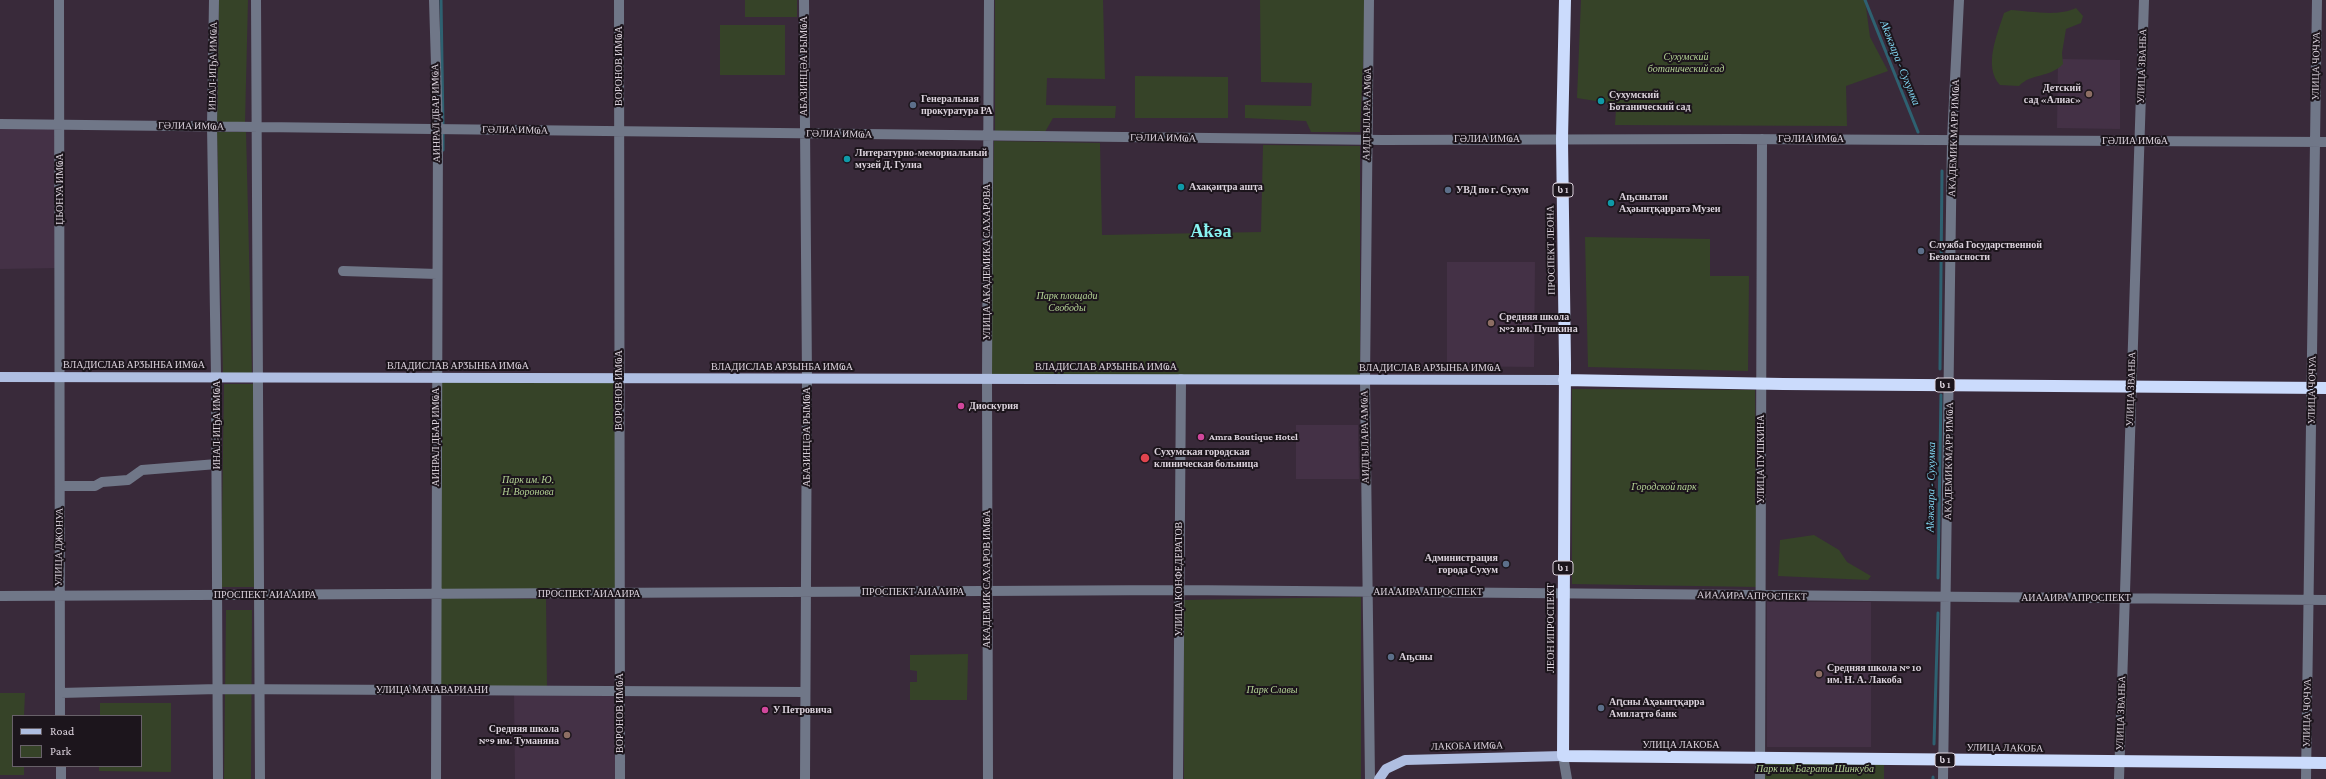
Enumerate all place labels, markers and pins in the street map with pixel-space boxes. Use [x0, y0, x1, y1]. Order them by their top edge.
place label: Детский сад «Алиас» [2024, 82, 2081, 106]
place label: Сухумский Ботанический сад [1609, 89, 1691, 112]
marker: Детский сад «Алиас» [2084, 89, 2094, 99]
place label: Генеральная прокуратура РА [921, 93, 993, 116]
marker: Сухумский Ботанический сад [1596, 96, 1606, 106]
marker: Генеральная прокуратура РА [908, 100, 918, 110]
place label: Литературно-мемориальный музей Д. Гулиа [855, 147, 987, 170]
marker: Литературно-мемориальный музей Д. Гулиа [842, 154, 852, 164]
place label: Ахақәиҭра ашҭа [1189, 181, 1263, 193]
marker: Ахақәиҭра ашҭа [1176, 182, 1186, 192]
place label: УВД по г. Сухум [1456, 184, 1529, 196]
marker: УВД по г. Сухум [1443, 185, 1453, 195]
place label: Аҧснытәи Аҳәынҭқарратә Музеи [1619, 191, 1721, 214]
marker: Аҧснытәи Аҳәынҭқарратә Музеи [1606, 198, 1616, 208]
place label: Служба Государственной Безопасности [1929, 239, 2042, 262]
marker: Служба Государственной Безопасности [1916, 246, 1926, 256]
place label: Средняя школа №2 им. Пушкина [1499, 311, 1578, 334]
marker: Средняя школа №2 им. Пушкина [1486, 318, 1496, 328]
place label: Диоскурия [969, 400, 1018, 412]
marker: Диоскурия [956, 401, 966, 411]
place label: Amra Boutique Hotel [1209, 431, 1298, 443]
marker: Amra Boutique Hotel [1196, 432, 1206, 442]
place label: Сухумская городская клиническая больница [1154, 446, 1258, 470]
marker: Сухумская городская клиническая больница [1139, 452, 1151, 464]
place label: Администрация города Сухум [1425, 552, 1498, 576]
marker: Администрация города Сухум [1501, 559, 1511, 569]
place label: Аҧсны [1399, 651, 1433, 663]
marker: Аҧсны [1386, 652, 1396, 662]
place label: Средняя школа № 10 им. Н. А. Лакоба [1827, 662, 1922, 686]
marker: Средняя школа № 10 им. Н. А. Лакоба [1814, 669, 1824, 679]
place label: Аԥсны Аҳәынҭқарра Амилаҭтә банк [1609, 696, 1705, 720]
marker: Аԥсны Аҳәынҭқарра Амилаҭтә банк [1596, 703, 1606, 713]
place label: У Петровича [773, 704, 832, 716]
marker: У Петровича [760, 705, 770, 715]
place label: Средняя школа №9 им. Туманяна [479, 723, 559, 746]
marker: Средняя школа №9 им. Туманяна [562, 730, 572, 740]

